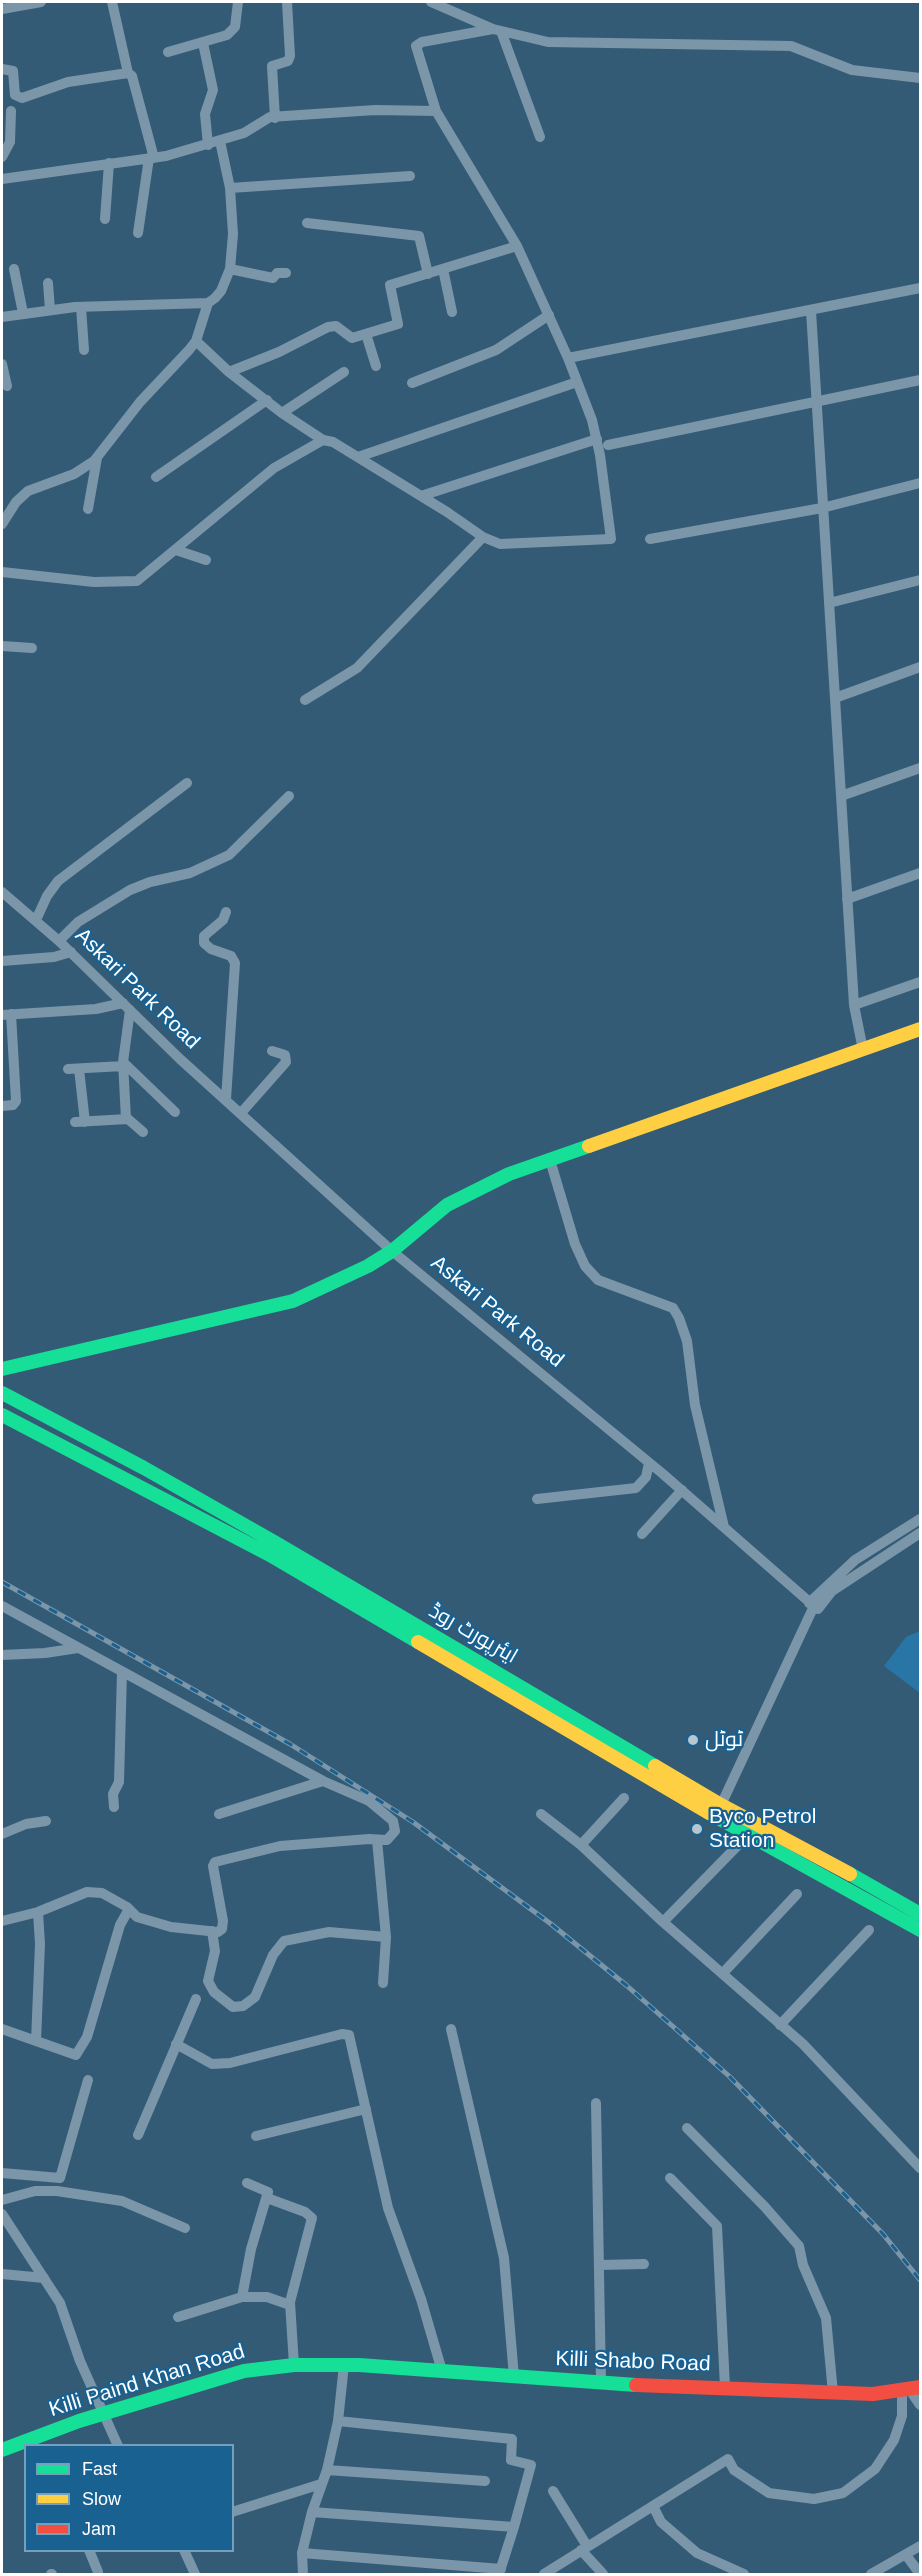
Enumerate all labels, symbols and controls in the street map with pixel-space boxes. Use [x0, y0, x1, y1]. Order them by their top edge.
street label: Askari Park Road [69, 923, 205, 1055]
street label: Askari Park Road [426, 1251, 568, 1373]
street label: ایئرپورٹ روڈ [424, 1599, 522, 1669]
place label: ٹوٹل [705, 1727, 743, 1753]
marker: ٹوٹل [686, 1733, 700, 1747]
place label: Byco Petrol Station [709, 1804, 816, 1854]
marker: Byco Petrol Station [690, 1822, 704, 1836]
street label: Killi Paind Khan Road [46, 2339, 248, 2423]
street label: Killi Shabo Road [555, 2347, 711, 2377]
legend [24, 2444, 234, 2552]
text: Fast [82, 2459, 117, 2479]
text: Slow [82, 2489, 121, 2509]
text: Jam [82, 2519, 116, 2539]

